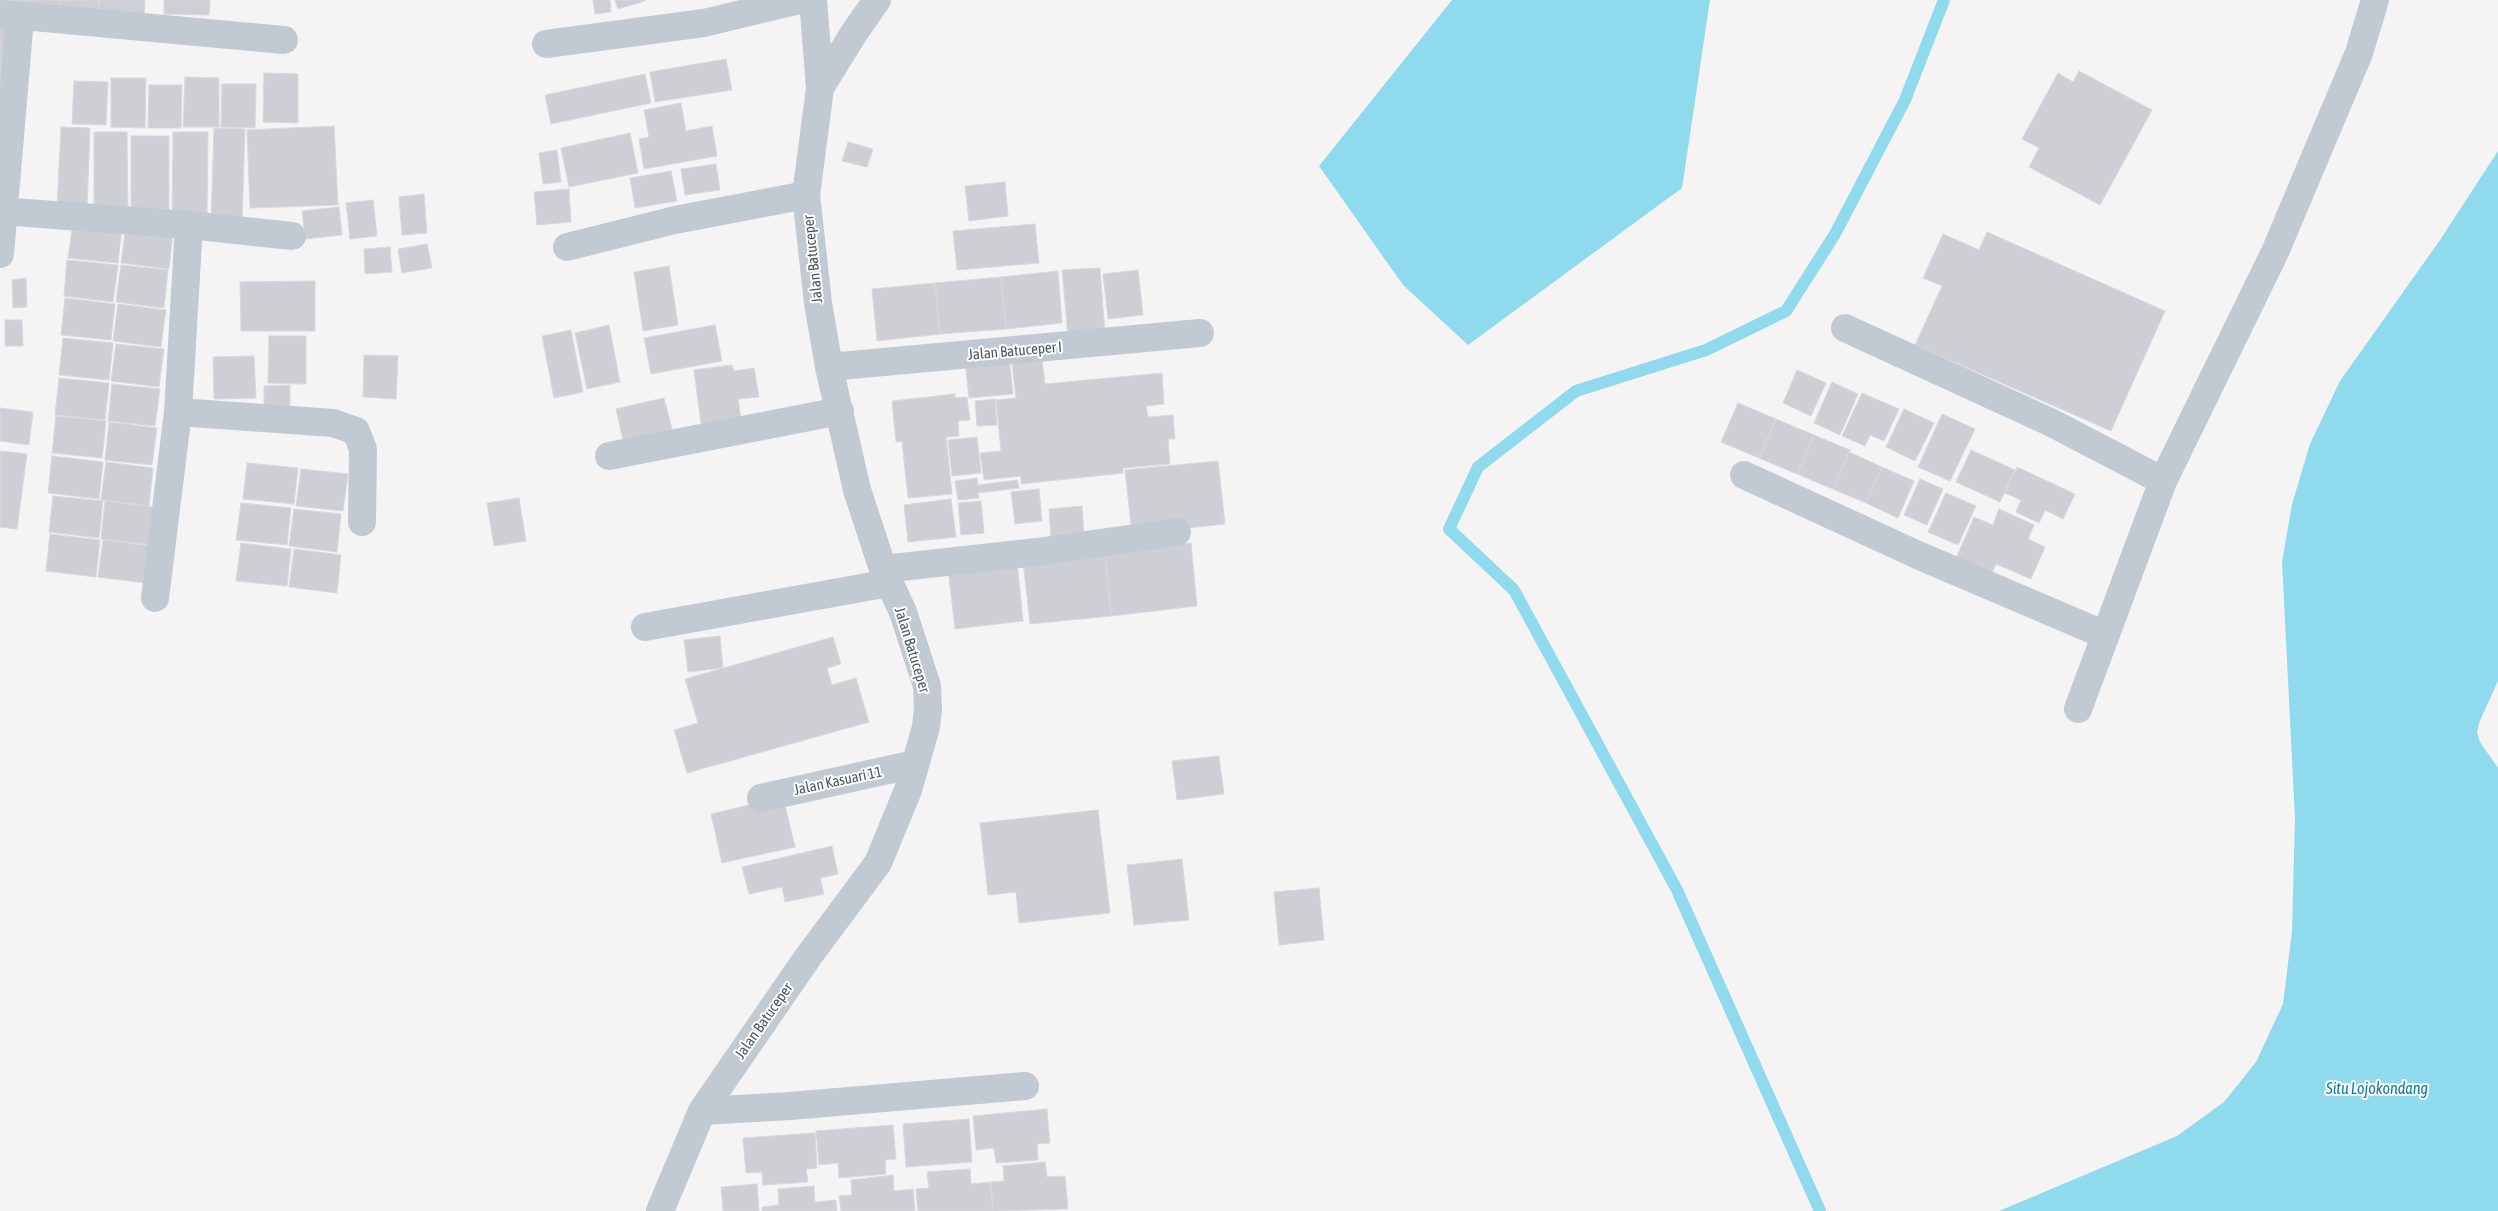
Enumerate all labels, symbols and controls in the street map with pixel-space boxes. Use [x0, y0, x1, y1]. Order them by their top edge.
street label: Jalan Batuceper [799, 214, 827, 304]
street label: Jalan Batuceper I [967, 338, 1063, 364]
street label: Jalan Batuceper [890, 605, 934, 695]
street label: Jalan Kasuari 11 [792, 763, 884, 799]
street label: Jalan Batuceper [731, 980, 797, 1062]
water label: Situ Lojokondang [2326, 1079, 2428, 1099]

